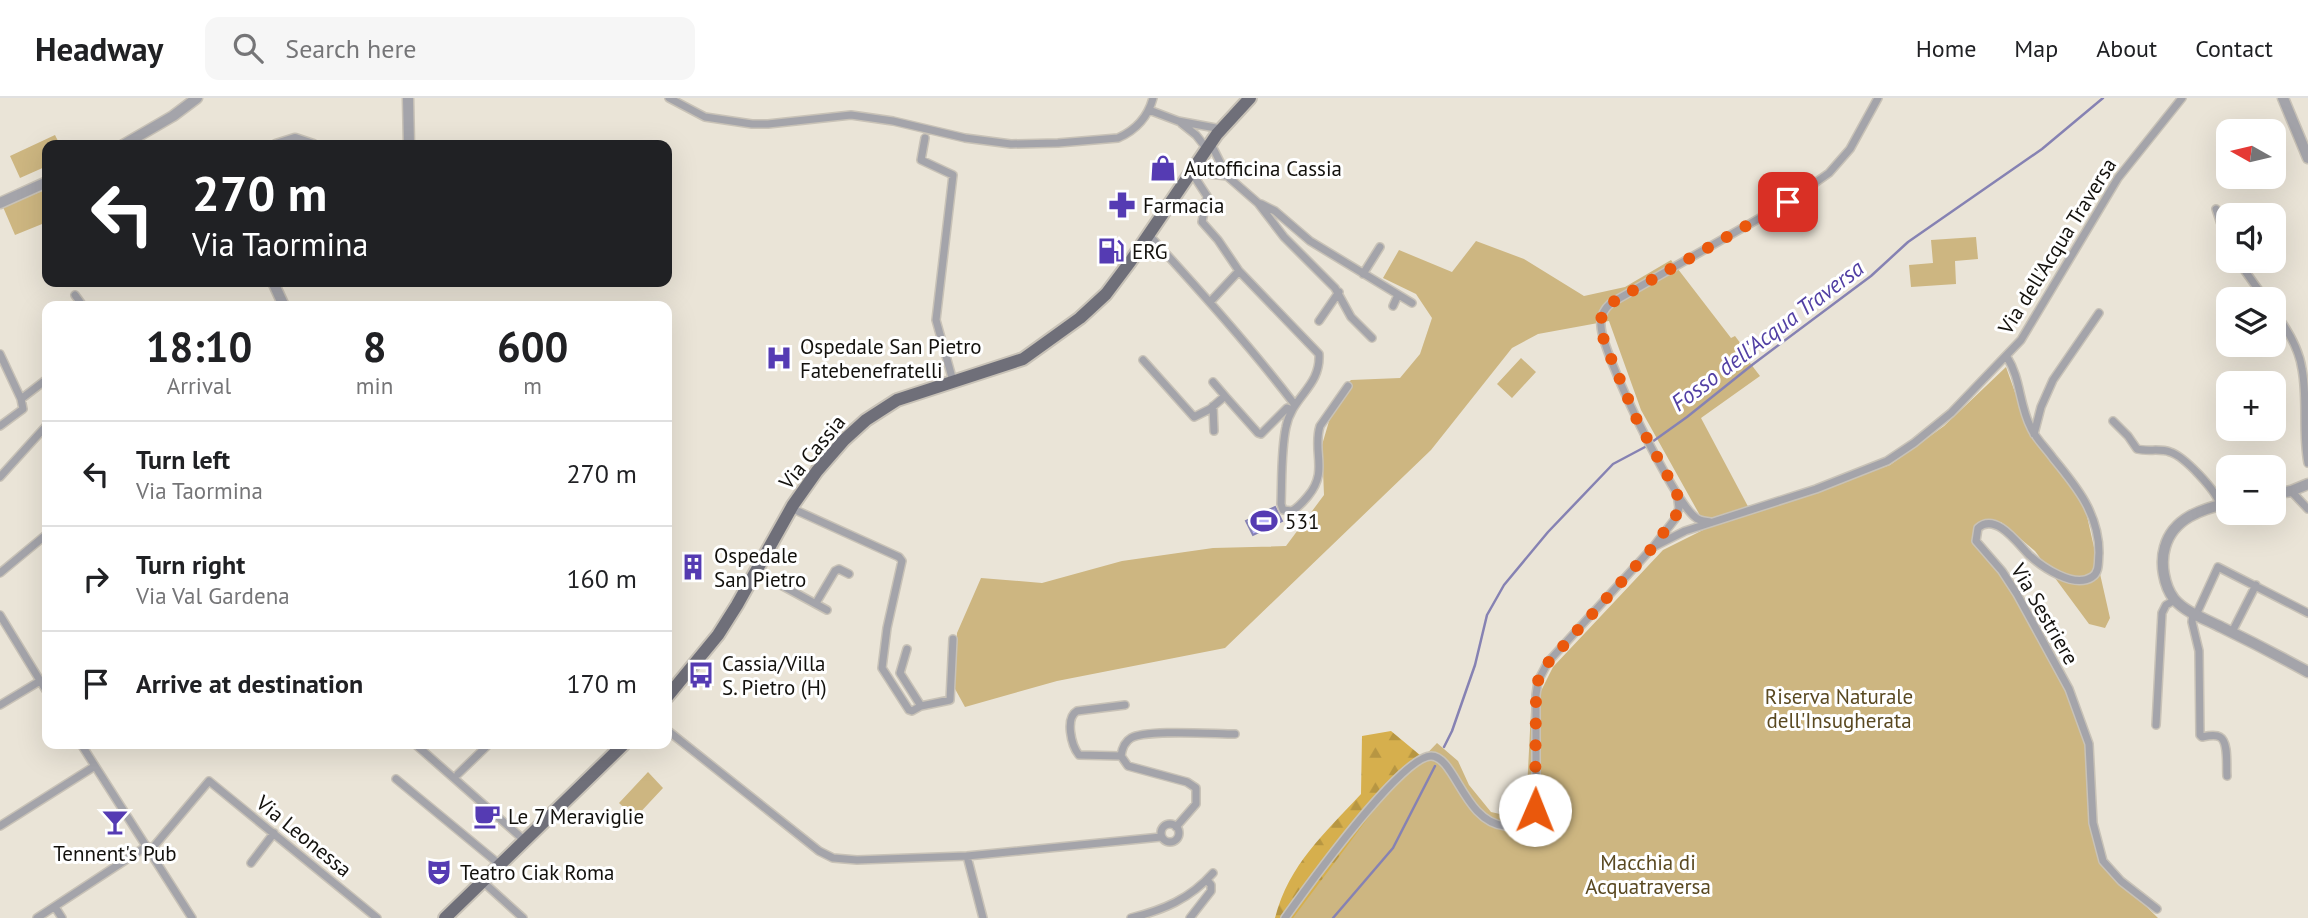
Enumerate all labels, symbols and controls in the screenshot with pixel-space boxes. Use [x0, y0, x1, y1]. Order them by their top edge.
search box [205, 17, 695, 80]
text: Headway [35, 27, 163, 70]
icon: search [229, 29, 267, 67]
text: Search here [285, 32, 416, 65]
text: Home [1916, 33, 1976, 64]
text: Map [2014, 33, 2058, 64]
text: About [2096, 33, 2157, 64]
text: Contact [2195, 33, 2273, 64]
north arrow [2216, 119, 2286, 189]
map controls [2216, 119, 2286, 525]
shop icon: Autofficina Cassia [1148, 153, 1178, 183]
street label: Via dell'Acqua Traversa [1991, 153, 2122, 340]
place label: Autofficina Cassia [1184, 155, 1342, 182]
text: 270 m [192, 161, 327, 225]
icon: left [77, 168, 168, 259]
pin [1758, 172, 1818, 232]
icon: arrive [1769, 183, 1807, 221]
pharmacy icon: Farmacia [1107, 190, 1137, 220]
place label: Farmacia [1143, 192, 1224, 219]
button: sound [2216, 203, 2286, 273]
text: Via Taormina [192, 223, 368, 265]
fuel station icon: ERG [1096, 236, 1126, 266]
place label: ERG [1132, 238, 1168, 265]
water label: Fosso dell'Acqua Traversa [1665, 253, 1869, 417]
button: layers [2216, 287, 2286, 357]
text: 18:10 [146, 319, 252, 374]
text: 8 [363, 319, 386, 374]
text: 600 [497, 319, 568, 374]
place label: Ospedale San Pietro Fatebenefratelli [800, 333, 982, 384]
hospital icon: Ospedale San Pietro Fatebenefratelli [764, 343, 794, 373]
text: Arrival [167, 371, 231, 400]
text: min [356, 371, 393, 400]
text: m [523, 371, 542, 400]
button: + [2216, 371, 2286, 441]
street label: Via Cassia [772, 409, 851, 496]
text: Turn left [136, 443, 230, 476]
icon: left [77, 455, 115, 493]
button: − [2216, 455, 2286, 525]
text: 270 m [566, 457, 637, 490]
text: Via Taormina [136, 476, 263, 505]
sports icon: 531 [1249, 506, 1279, 536]
place label: 531 [1285, 508, 1319, 535]
place label: Ospedale San Pietro [714, 542, 806, 593]
text: Turn right [136, 548, 245, 581]
building icon: Ospedale San Pietro [678, 552, 708, 582]
street label: Via Sestriere [2005, 558, 2085, 670]
icon: right [77, 560, 115, 598]
text: 160 m [566, 562, 637, 595]
text: Via Val Gardena [136, 581, 290, 610]
place label: Cassia/Villa S. Pietro (H) [722, 650, 827, 701]
bus stop icon: Cassia/Villa S. Pietro (H) [686, 660, 716, 690]
icon: arrive [77, 665, 115, 703]
text: Arrive at destination [136, 667, 363, 700]
text: 170 m [566, 667, 637, 700]
park label: Riserva Naturale dell'Insugherata [1765, 683, 1913, 734]
position arrow [1498, 773, 1572, 847]
street label: Via Leonessa [250, 789, 357, 883]
cafe icon: Le 7 Meraviglie [472, 801, 502, 831]
place label: Le 7 Meraviglie [508, 803, 644, 830]
bar icon: Tennent's Pub [100, 807, 130, 837]
place label: Tennent's Pub [53, 840, 177, 867]
park label: Macchia di Acquatraversa [1585, 849, 1711, 900]
theatre icon: Teatro Ciak Roma [424, 857, 454, 887]
place label: Teatro Ciak Roma [460, 859, 614, 886]

